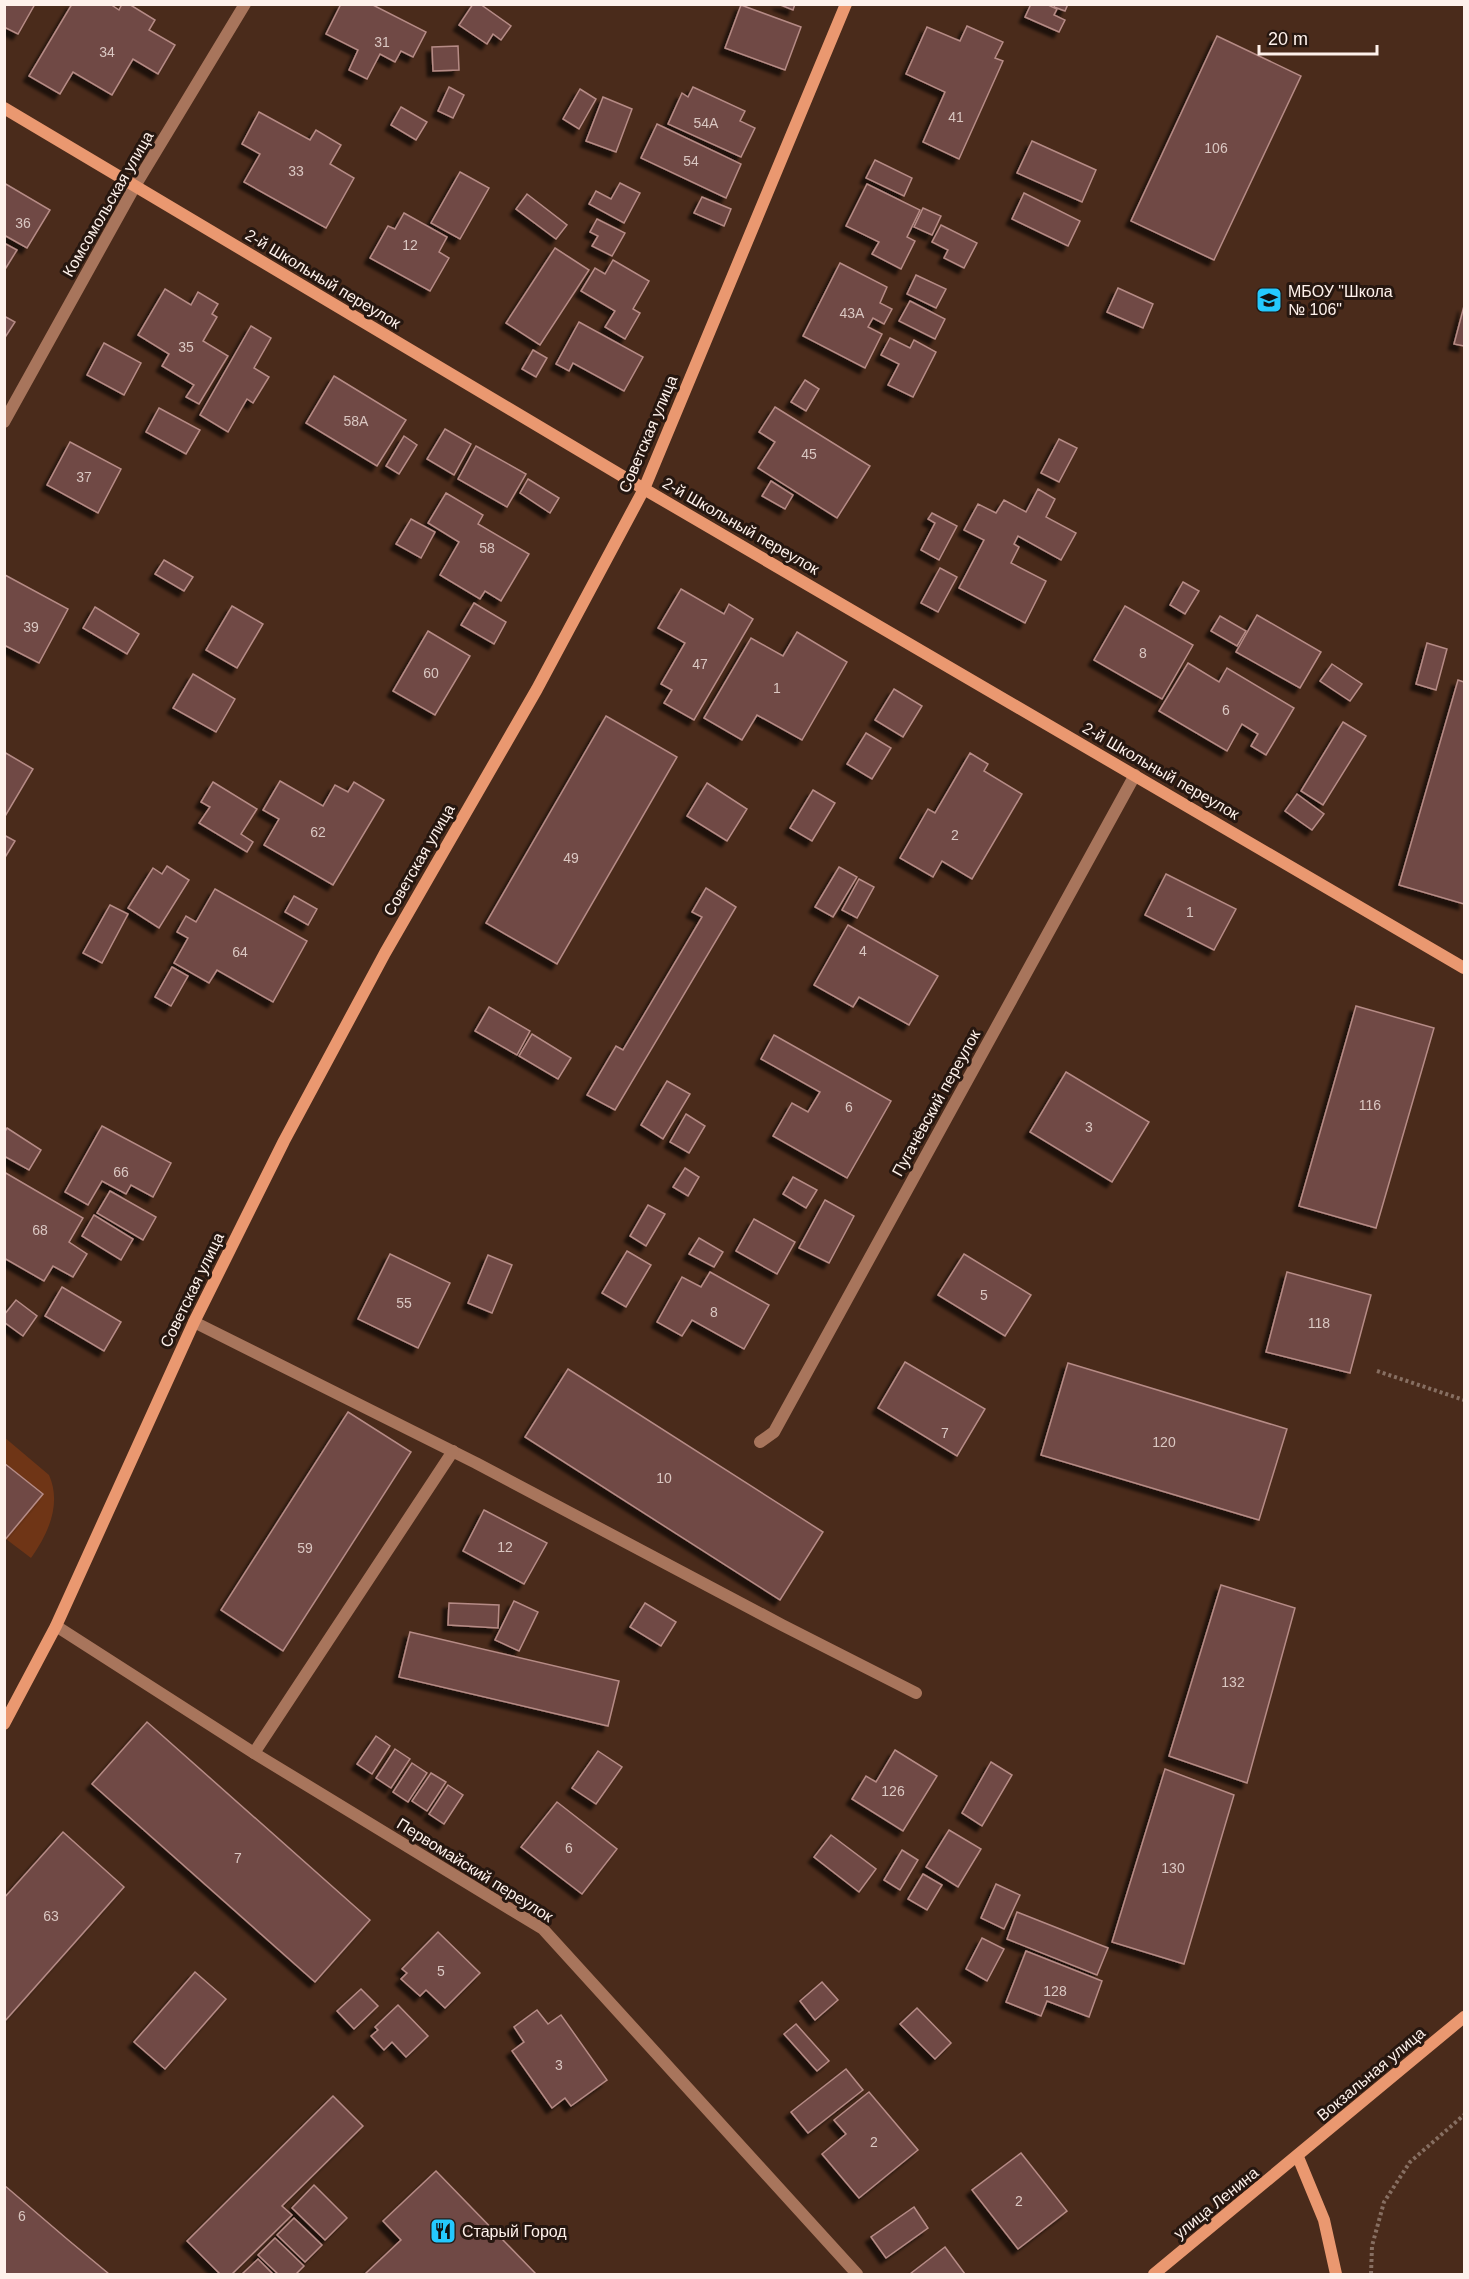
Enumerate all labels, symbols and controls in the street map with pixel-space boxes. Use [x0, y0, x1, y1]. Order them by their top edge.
scale bar [1259, 18, 1378, 56]
text: 20 m [1268, 29, 1308, 49]
house number: 31 [374, 34, 390, 50]
house number: 34 [99, 44, 115, 60]
house number: 41 [948, 109, 964, 125]
house number: 54А [694, 115, 719, 131]
street label: Комсомольская улица [59, 128, 157, 280]
house number: 106 [1204, 140, 1228, 156]
house number: 54 [683, 153, 699, 169]
house number: 33 [288, 163, 304, 179]
house number: 36 [15, 215, 31, 231]
street label: 2-й Школьный переулок [242, 226, 404, 333]
house number: 12 [402, 237, 418, 253]
place label: МБОУ "Школа № 106" [1288, 283, 1393, 318]
school or university icon: МБОУ "Школа № 106" [1254, 285, 1284, 315]
house number: 43А [840, 305, 865, 321]
house number: 35 [178, 339, 194, 355]
street label: Советская улица [616, 373, 680, 495]
house number: 58А [344, 413, 369, 429]
house number: 45 [801, 446, 817, 462]
house number: 37 [76, 469, 92, 485]
street label: 2-й Школьный переулок [660, 474, 823, 578]
house number: 58 [479, 540, 495, 556]
house number: 39 [23, 619, 39, 635]
house number: 8 [1139, 645, 1147, 661]
house number: 47 [692, 656, 708, 672]
house number: 60 [423, 665, 439, 681]
house number: 1 [773, 680, 781, 696]
house number: 6 [1222, 702, 1230, 718]
street label: 2-й Школьный переулок [1080, 719, 1243, 823]
street label: Советская улица [380, 801, 458, 919]
house number: 62 [310, 824, 326, 840]
house number: 2 [951, 827, 959, 843]
house number: 49 [563, 850, 579, 866]
house number: 1 [1186, 904, 1194, 920]
house number: 4 [859, 943, 867, 959]
house number: 64 [232, 944, 248, 960]
street label: Пугачёвский переулок [889, 1026, 984, 1179]
house number: 116 [1359, 1097, 1381, 1113]
house number: 6 [845, 1099, 853, 1115]
house number: 3 [1085, 1119, 1093, 1135]
house number: 66 [113, 1164, 129, 1180]
house number: 68 [32, 1222, 48, 1238]
street label: Советская улица [157, 1230, 227, 1350]
house number: 5 [980, 1287, 988, 1303]
house number: 55 [396, 1295, 412, 1311]
house number: 8 [710, 1304, 718, 1320]
house number: 118 [1308, 1315, 1330, 1331]
house number: 7 [941, 1425, 949, 1441]
house number: 120 [1152, 1434, 1176, 1450]
house number: 10 [656, 1470, 672, 1486]
house number: 12 [497, 1539, 513, 1555]
house number: 59 [297, 1540, 313, 1556]
house number: 132 [1221, 1674, 1245, 1690]
house number: 126 [881, 1783, 905, 1799]
street label: Первомайский переулок [394, 1815, 557, 1926]
house number: 6 [565, 1840, 573, 1856]
house number: 7 [234, 1850, 242, 1866]
house number: 130 [1161, 1860, 1185, 1876]
house number: 63 [43, 1908, 59, 1924]
house number: 5 [437, 1963, 445, 1979]
house number: 128 [1043, 1983, 1067, 1999]
street label: Вокзальная улица [1314, 2024, 1428, 2124]
house number: 3 [555, 2057, 563, 2073]
house number: 2 [870, 2134, 878, 2150]
street label: улица Ленина [1170, 2164, 1262, 2242]
house number: 2 [1015, 2193, 1023, 2209]
house number: 6 [18, 2208, 26, 2224]
restaurant icon: Старый Город [428, 2216, 458, 2246]
place label: Старый Город [462, 2223, 567, 2240]

